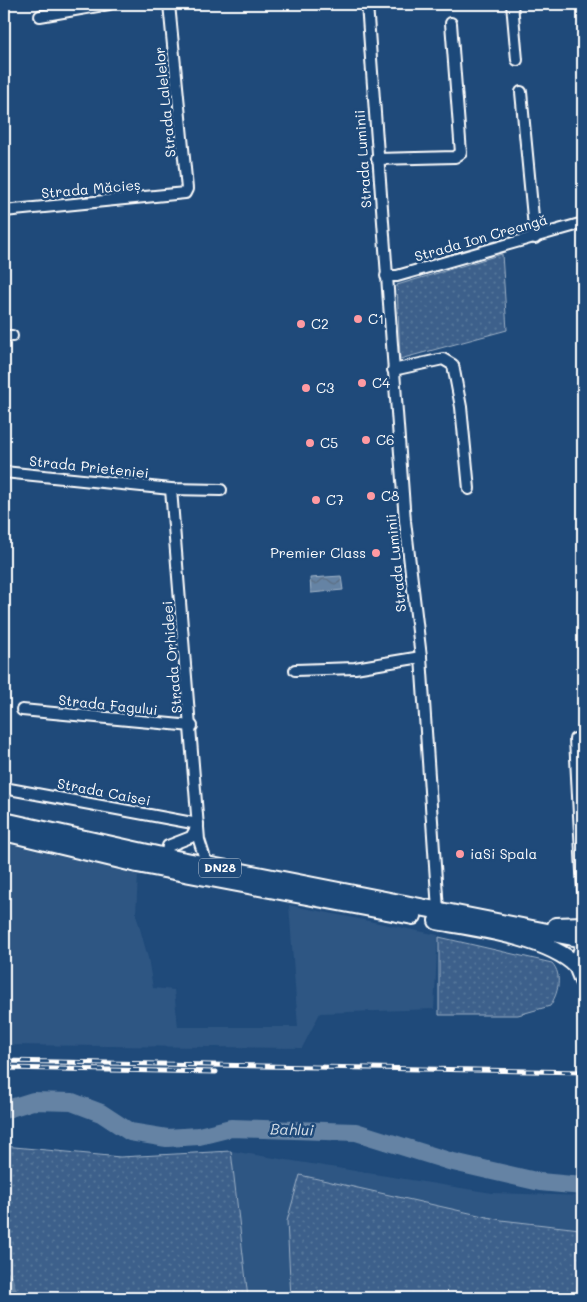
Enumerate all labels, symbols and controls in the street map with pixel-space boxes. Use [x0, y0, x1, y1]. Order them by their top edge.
street label: Strada Lalelelor [149, 46, 180, 158]
street label: Strada Luminii [350, 109, 375, 209]
street label: Strada Măcieș [40, 175, 141, 202]
street label: Strada Ion Creangă [412, 209, 550, 266]
place label: C1 [368, 309, 384, 328]
marker: C1 [352, 313, 364, 325]
place label: C2 [311, 314, 329, 333]
marker: C2 [295, 318, 307, 330]
place label: C4 [372, 373, 391, 392]
marker: C4 [356, 377, 368, 389]
place label: C3 [316, 378, 334, 397]
marker: C3 [300, 382, 312, 394]
place label: C6 [376, 430, 394, 449]
place label: C5 [320, 433, 338, 452]
marker: C6 [360, 434, 372, 446]
marker: C5 [304, 437, 316, 449]
street label: Strada Prieteniei [28, 451, 150, 482]
place label: C8 [381, 486, 399, 505]
place label: C7 [326, 490, 344, 509]
marker: C8 [365, 490, 377, 502]
marker: C7 [310, 494, 322, 506]
street label: Strada Luminii [381, 513, 410, 613]
place label: Premier Class [270, 543, 366, 562]
marker: Premier Class [370, 547, 382, 559]
street label: Strada Orhideei [157, 600, 186, 714]
street label: Strada Fagului [58, 690, 159, 719]
street label: Strada Caisei [56, 773, 152, 810]
place label: iaSi Spala [470, 844, 537, 863]
marker: iaSi Spala [454, 848, 466, 860]
road number: DN28 [199, 858, 241, 878]
water label: Bahlui [270, 1118, 315, 1140]

